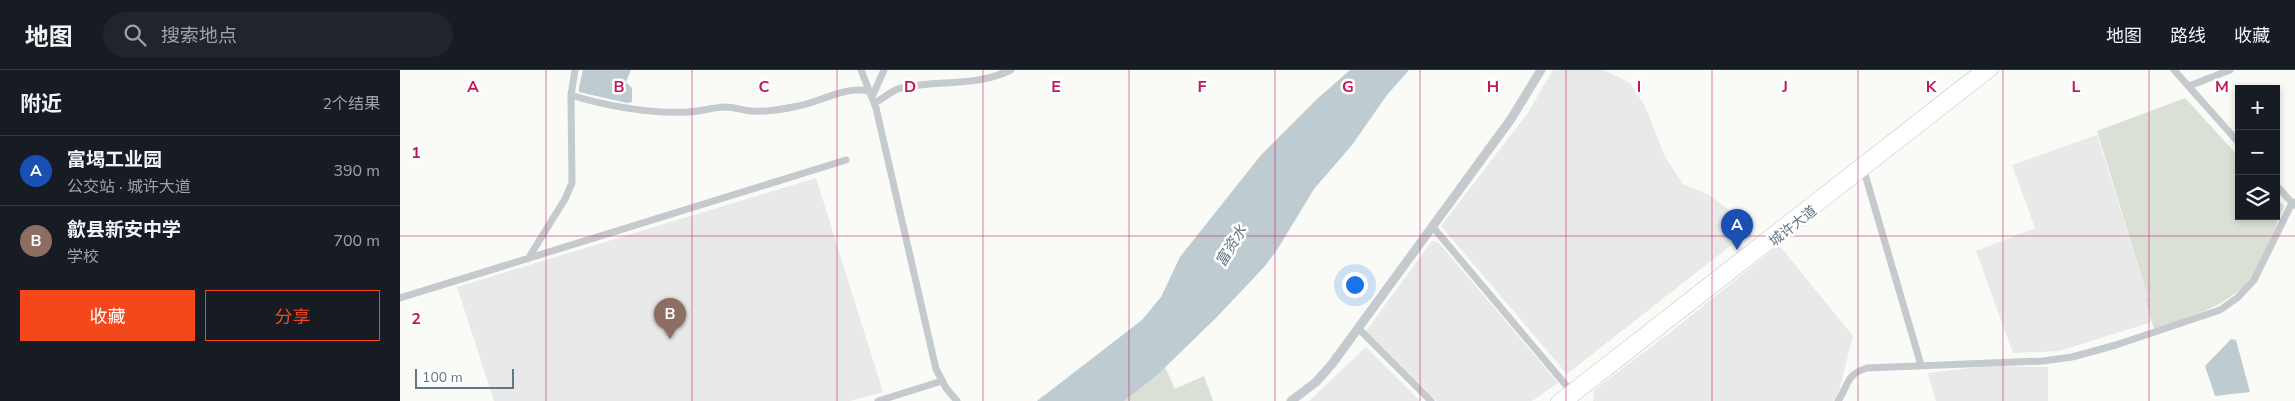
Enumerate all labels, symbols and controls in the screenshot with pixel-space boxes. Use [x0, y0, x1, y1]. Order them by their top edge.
search box [103, 12, 453, 57]
text: 地图 [25, 21, 73, 53]
icon: search [121, 21, 149, 49]
text: 搜索地点 [161, 23, 237, 49]
text: 地图 [2106, 24, 2142, 48]
text: 路线 [2170, 24, 2206, 48]
text: 收藏 [2234, 24, 2270, 48]
text: A [467, 76, 479, 98]
text: B [613, 76, 625, 98]
text: C [759, 76, 770, 98]
text: D [904, 76, 916, 98]
text: E [1051, 76, 1061, 98]
text: F [1198, 76, 1207, 98]
text: G [1342, 76, 1354, 98]
text: H [1487, 76, 1499, 98]
text: I [1637, 76, 1641, 98]
text: J [1781, 76, 1788, 98]
text: K [1926, 76, 1938, 98]
text: L [2072, 76, 2081, 98]
text: M [2215, 76, 2229, 98]
map controls [2235, 85, 2280, 220]
button: + [2235, 85, 2280, 130]
text: 附近 [20, 90, 62, 118]
text: 2个结果 [322, 93, 380, 115]
button: − [2235, 130, 2280, 175]
text: 1 [411, 142, 421, 164]
text: 富堨工业园 [67, 147, 162, 173]
text: A [30, 160, 42, 182]
text: 390 m [333, 160, 380, 182]
button: layers [2235, 175, 2280, 220]
text: 公交站 · 城许大道 [67, 176, 191, 198]
street label: 城许大道 [1765, 201, 1821, 251]
pin: A [1721, 209, 1753, 250]
text: 歙县新安中学 [67, 217, 181, 243]
water label: 富资水 [1211, 221, 1252, 270]
text: B [30, 230, 42, 252]
text: 700 m [333, 230, 380, 252]
text: 学校 [67, 246, 99, 268]
your location [1342, 272, 1368, 298]
button: 收藏 [20, 290, 195, 341]
button: 分享 [205, 290, 380, 341]
pin: B [654, 298, 686, 339]
text: 2 [411, 308, 421, 330]
scale bar [415, 366, 514, 389]
text: 100 m [422, 368, 463, 387]

